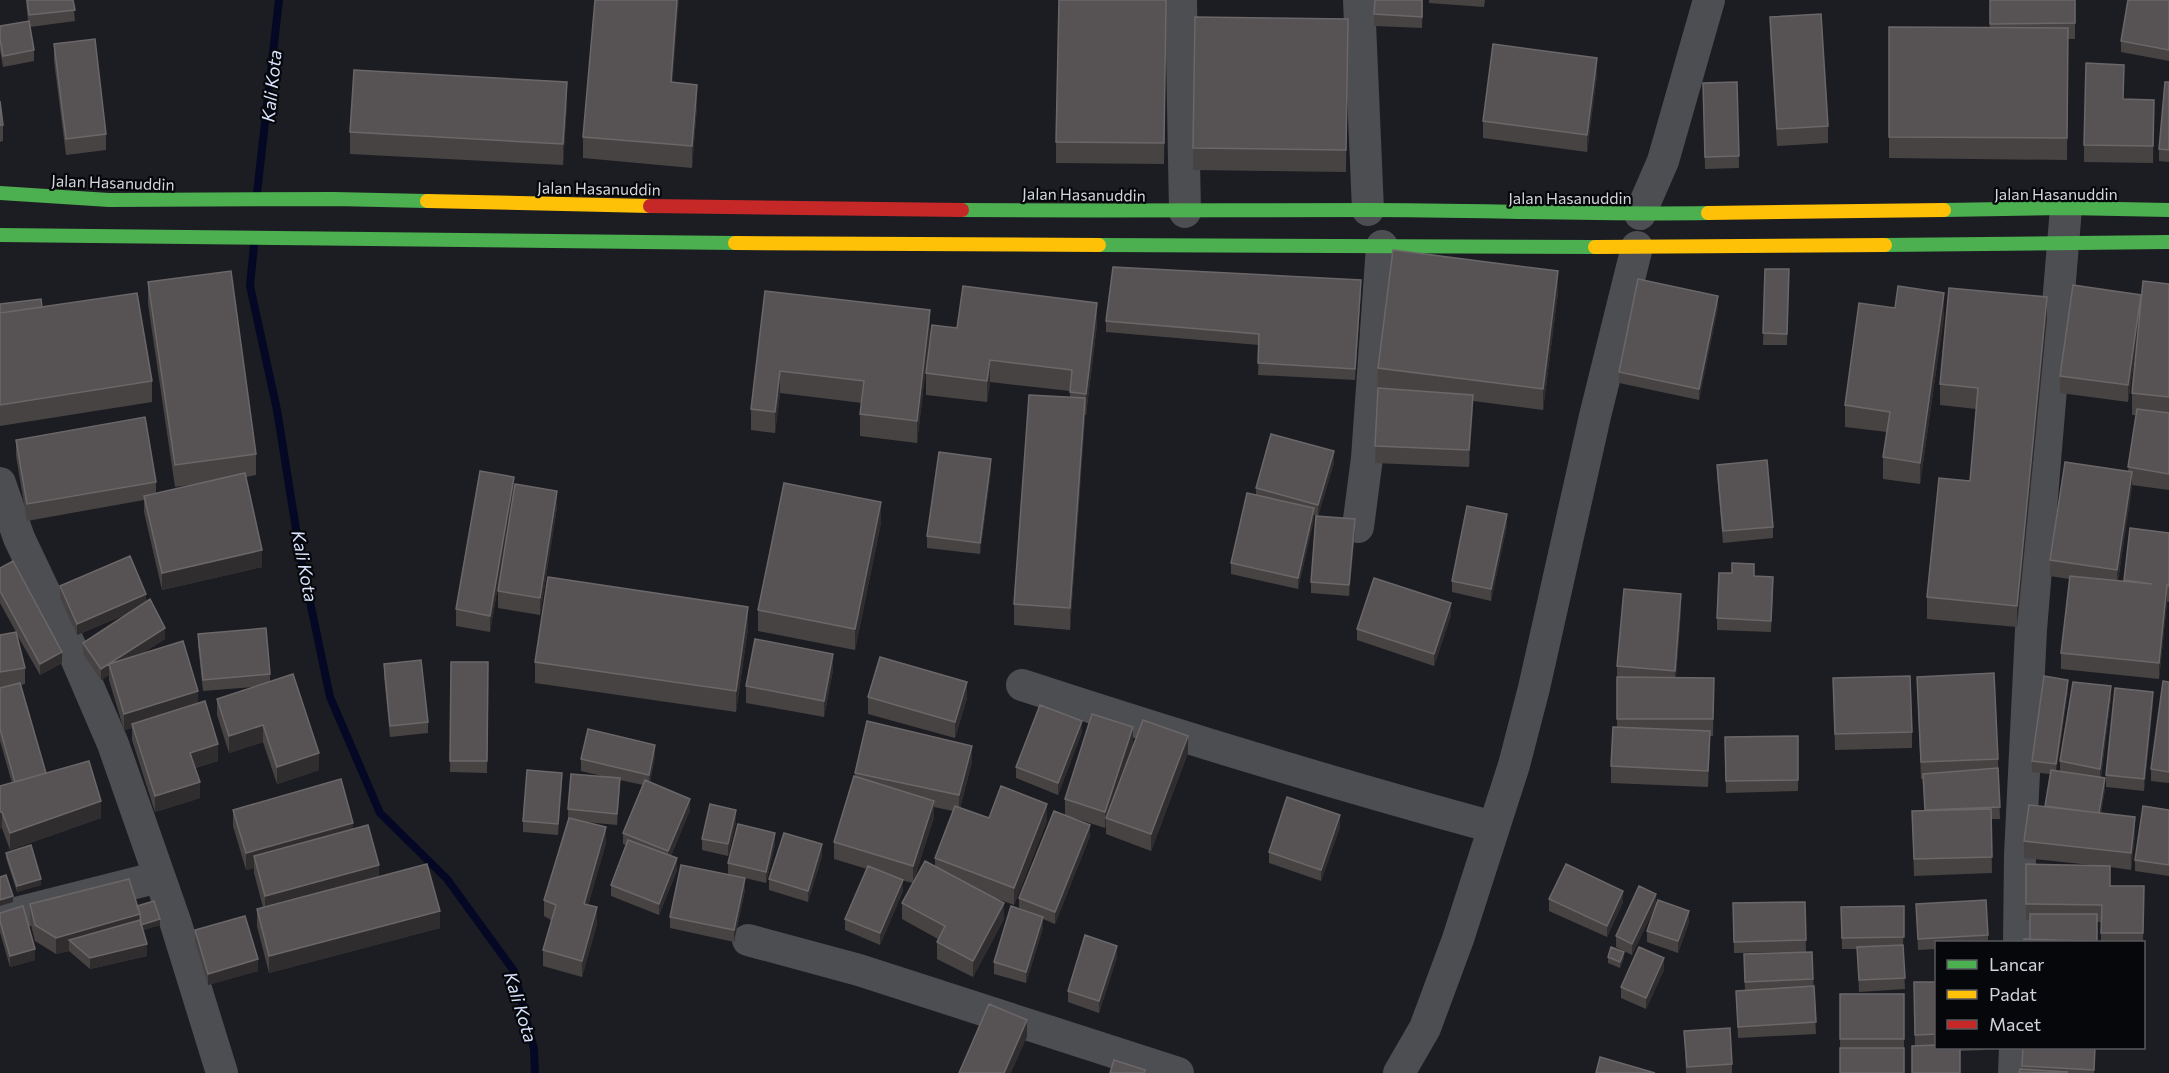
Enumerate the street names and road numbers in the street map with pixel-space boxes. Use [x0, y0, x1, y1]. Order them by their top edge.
street label: Jalan Hasanuddin [51, 170, 175, 194]
street label: Jalan Hasanuddin [537, 177, 661, 199]
street label: Jalan Hasanuddin [1022, 183, 1146, 205]
street label: Jalan Hasanuddin [1994, 184, 2118, 203]
street label: Jalan Hasanuddin [1508, 188, 1632, 207]

